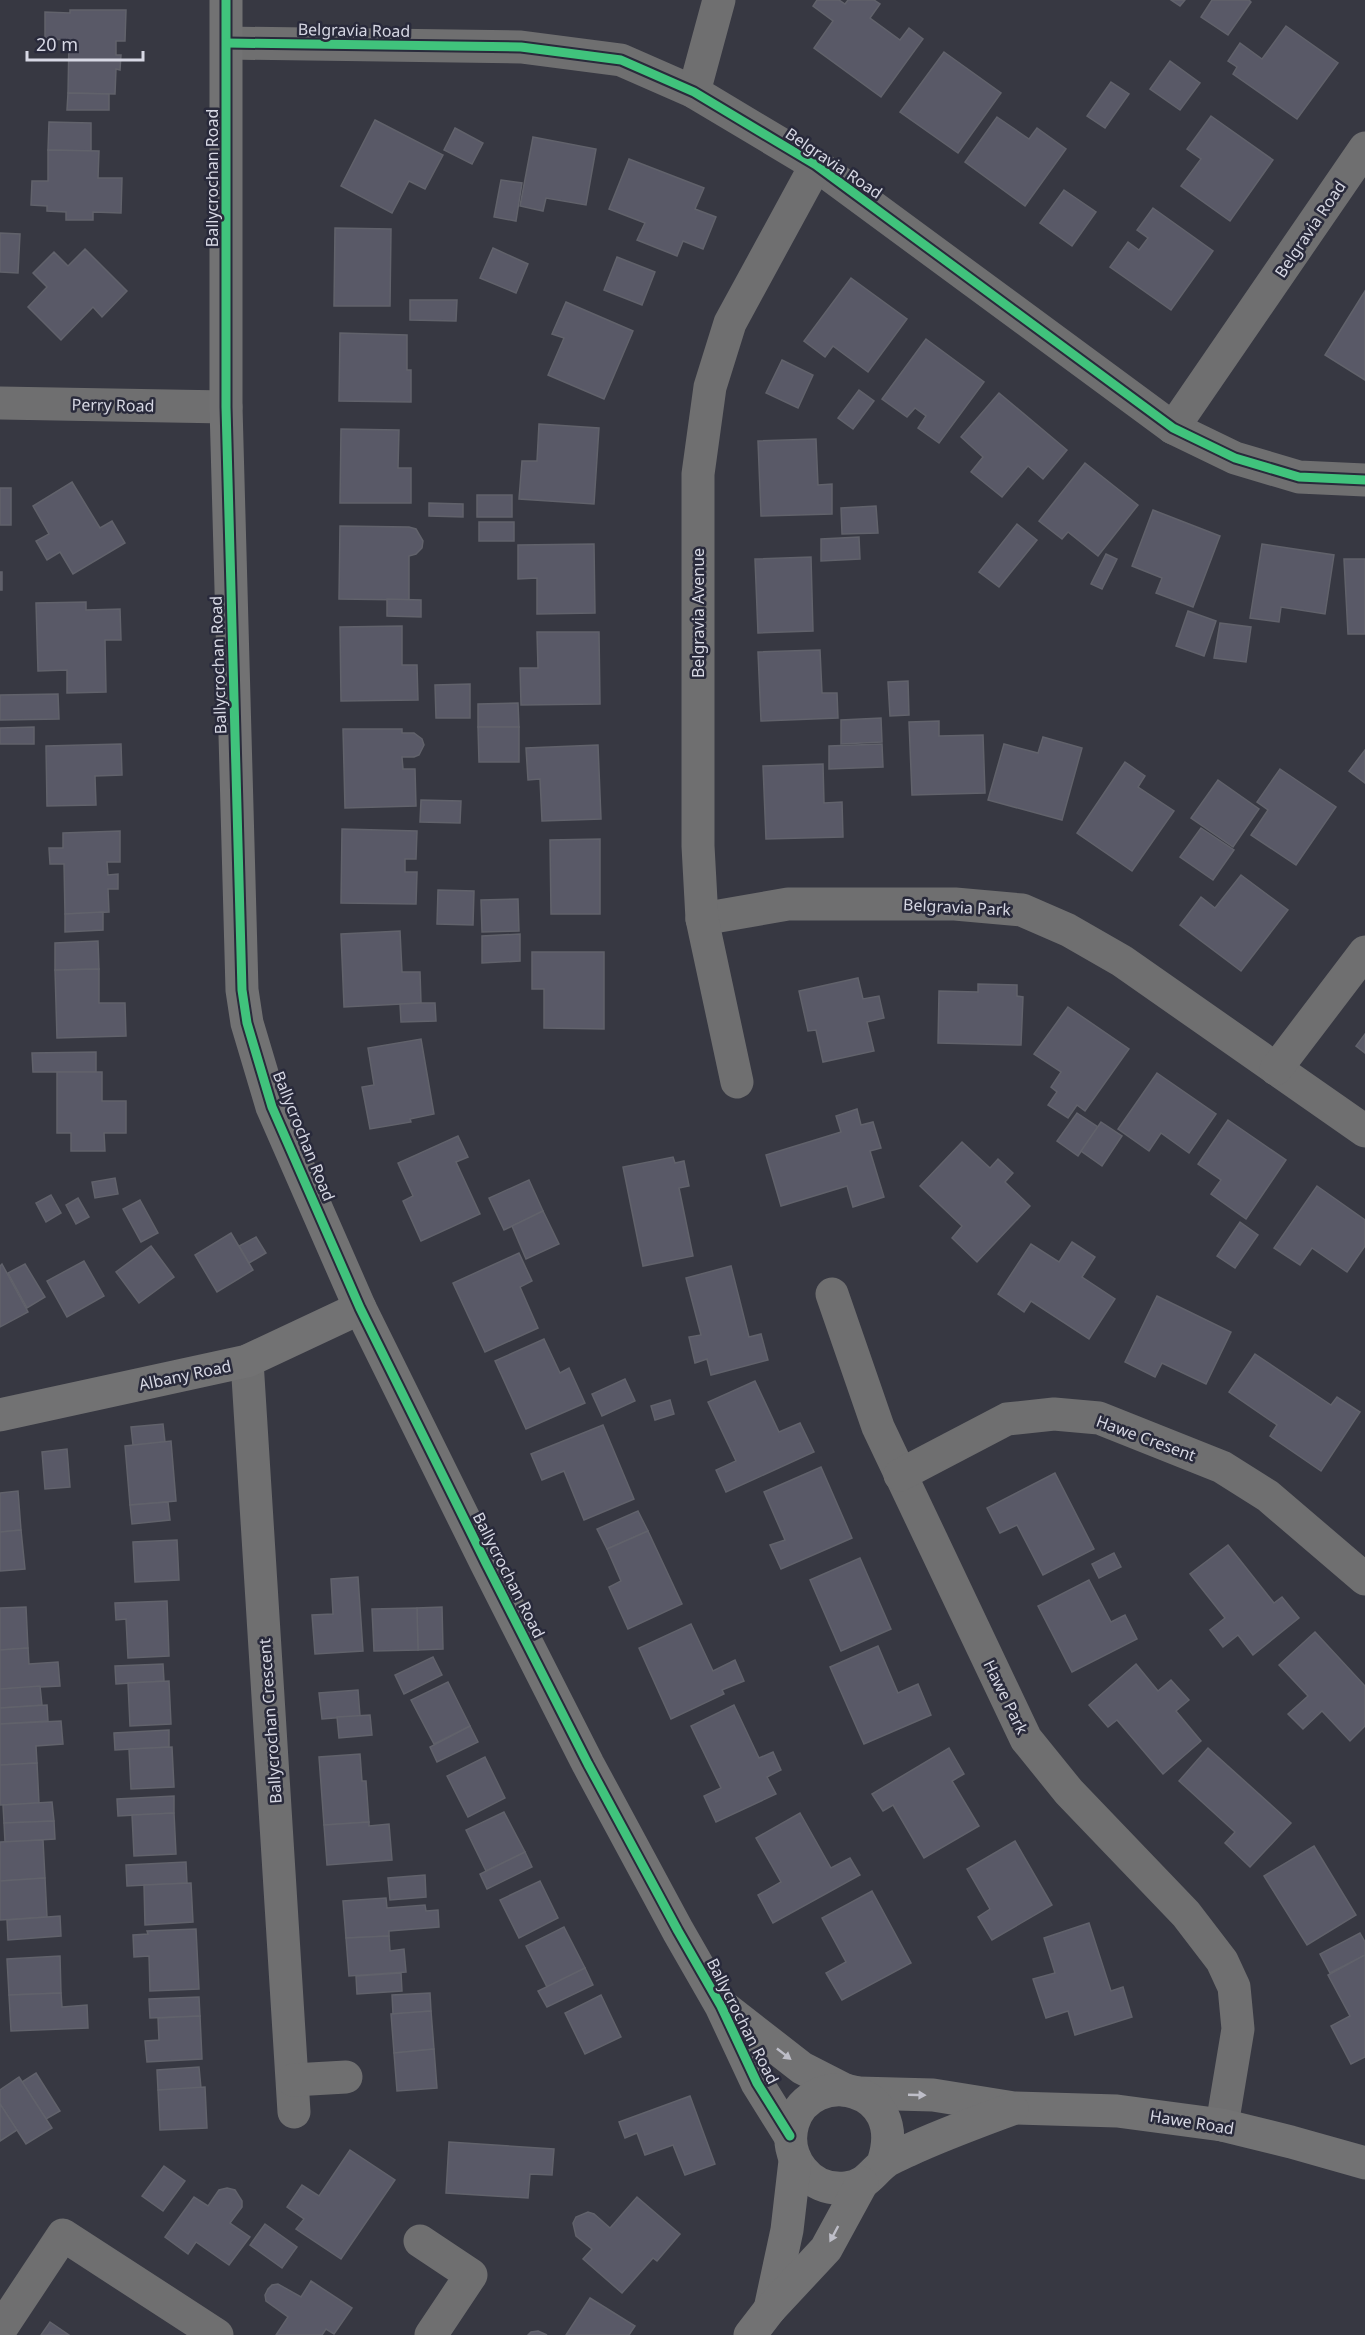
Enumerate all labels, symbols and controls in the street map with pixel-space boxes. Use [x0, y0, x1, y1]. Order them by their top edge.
street label: Belgravia Road [298, 18, 410, 42]
scale bar [27, 24, 142, 62]
text: 20 m [36, 32, 78, 56]
street label: Ballycrochan Road [201, 109, 223, 247]
street label: Belgravia Road [781, 122, 887, 204]
street label: Belgravia Road [1269, 176, 1351, 282]
street label: Perry Road [71, 393, 155, 417]
street label: Belgravia Avenue [687, 548, 709, 678]
street label: Ballycrochan Road [205, 595, 231, 735]
street label: Belgravia Park [903, 893, 1012, 921]
street label: Ballycrochan Road [268, 1068, 340, 1204]
street label: Albany Road [137, 1354, 233, 1396]
street label: Hawe Cresent [1093, 1410, 1199, 1466]
street label: Ballycrochan Road [468, 1508, 550, 1642]
street label: Ballycrochan Crescent [253, 1637, 287, 1804]
street label: Hawe Park [978, 1656, 1034, 1738]
street label: Ballycrochan Road [702, 1954, 784, 2088]
one-way arrow [777, 2048, 792, 2060]
one-way arrow [907, 2090, 926, 2099]
street label: Hawe Road [1148, 2104, 1236, 2140]
one-way arrow [829, 2226, 839, 2243]

